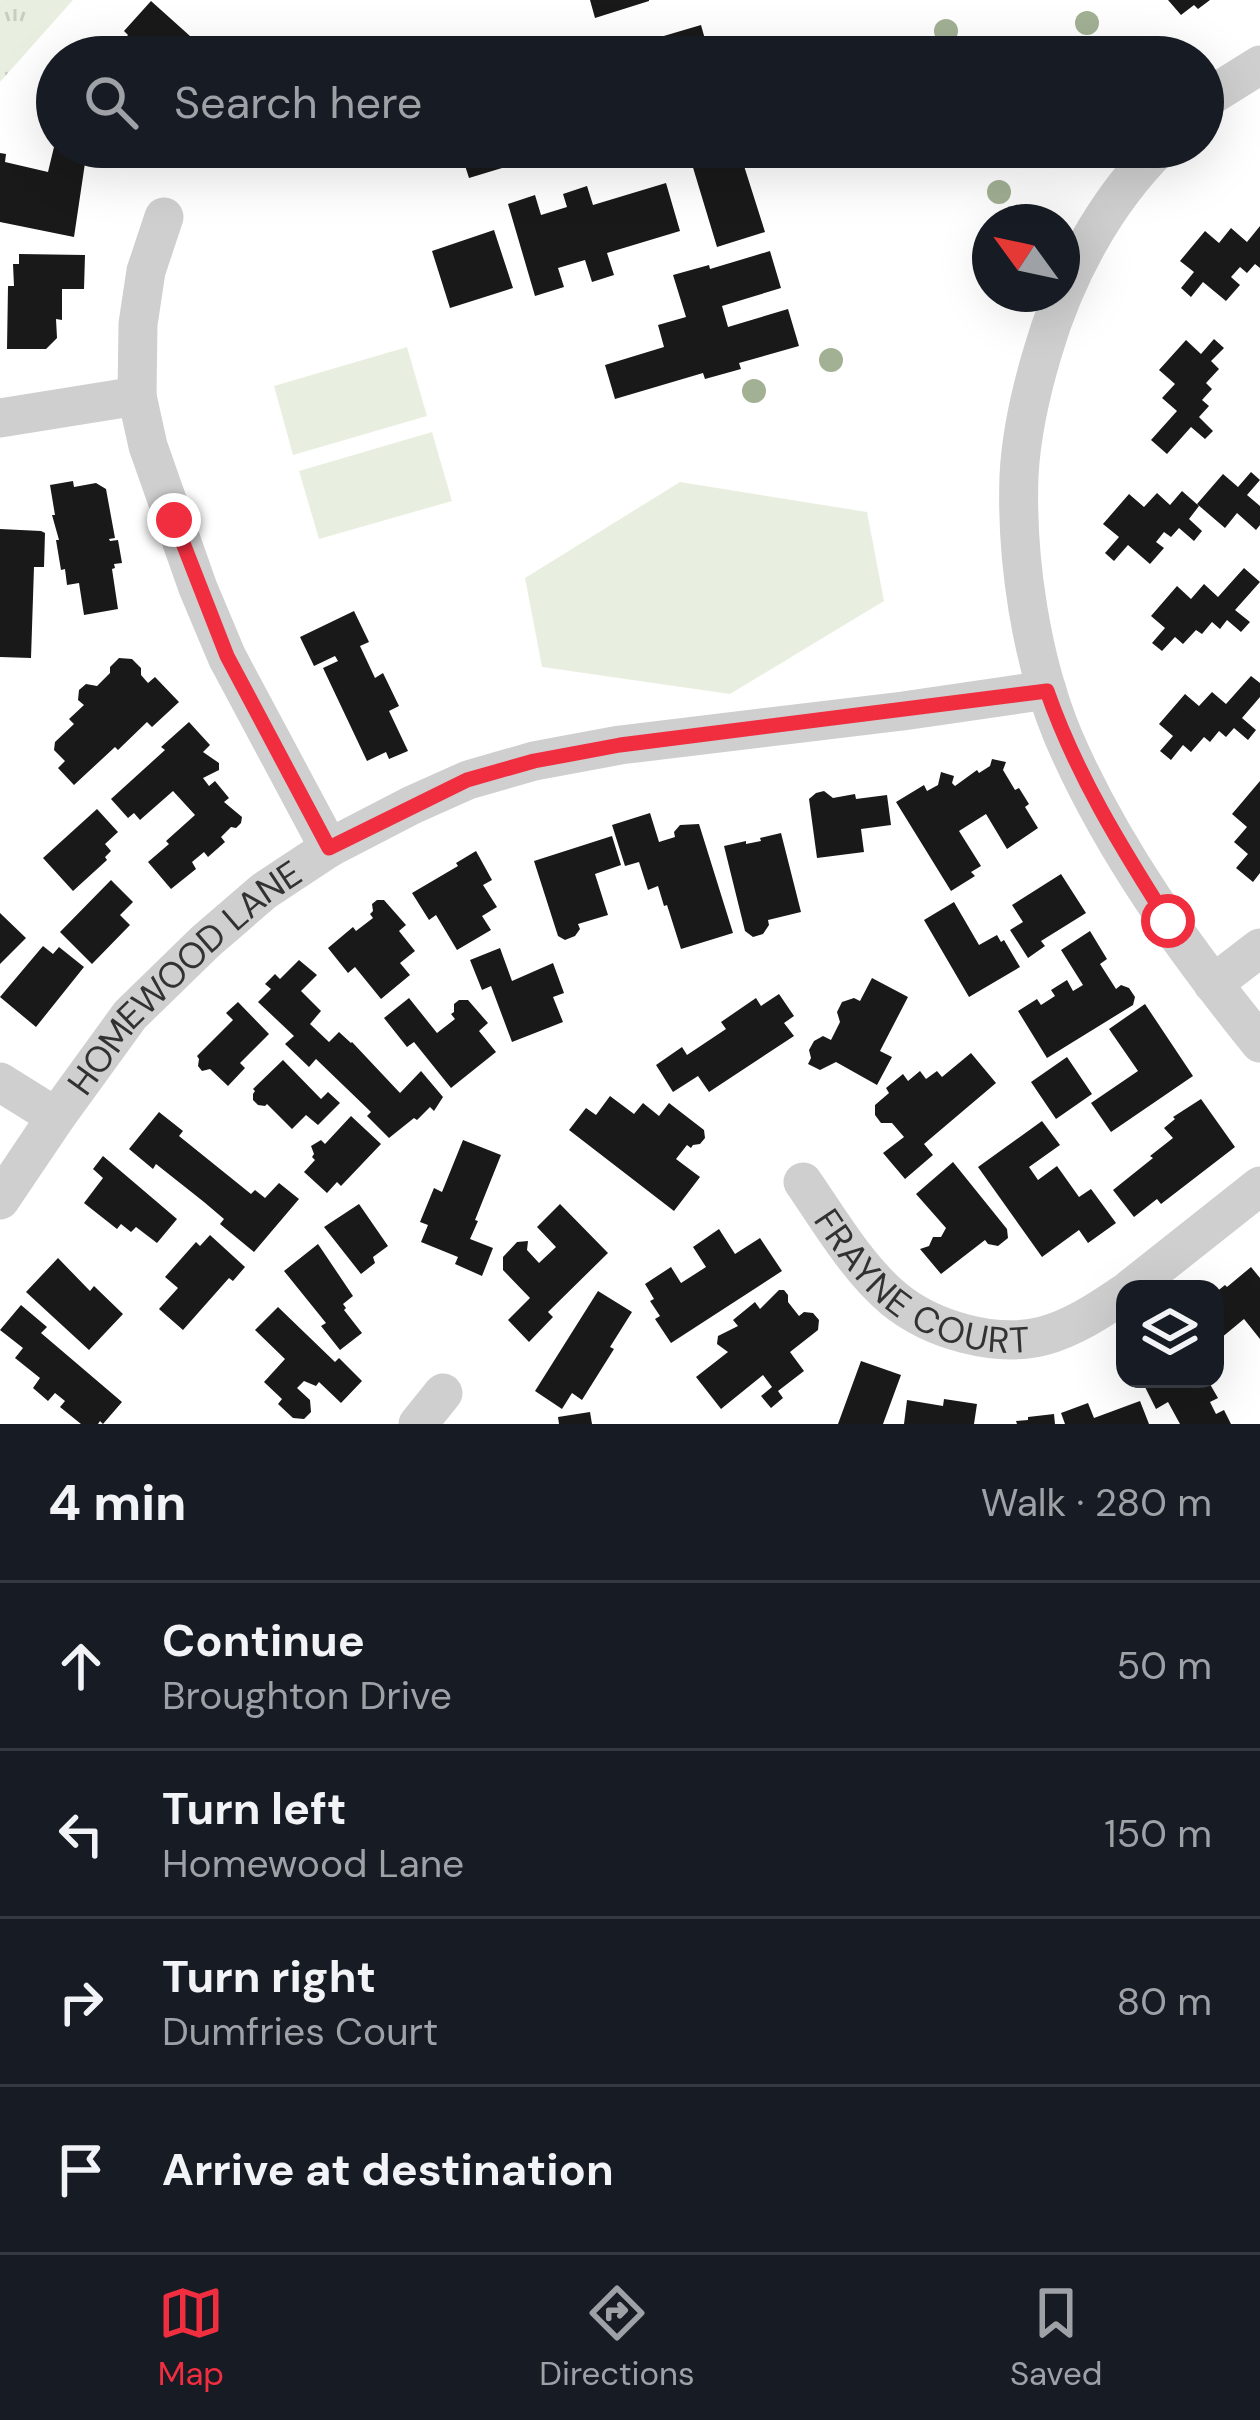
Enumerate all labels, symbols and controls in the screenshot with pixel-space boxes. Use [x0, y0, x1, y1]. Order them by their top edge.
search box [36, 36, 1224, 168]
icon: search [78, 69, 144, 135]
text: Search here [174, 73, 422, 132]
north arrow [972, 204, 1080, 312]
route end [147, 493, 201, 547]
street label: HOMEWOOD LANE [57, 850, 310, 1104]
route start [1141, 894, 1195, 948]
street label: FRAYNE COURT [804, 1200, 1031, 1364]
map controls [1116, 1280, 1224, 1388]
button: layers [1116, 1280, 1224, 1388]
text: 4 min [48, 1469, 187, 1536]
text: Walk · 280 m [981, 1477, 1212, 1528]
text: Continue [162, 1611, 365, 1670]
icon: ahead [48, 1633, 114, 1699]
text: 50 m [1116, 1640, 1212, 1691]
text: Broughton Drive [162, 1670, 452, 1721]
text: Turn left [162, 1779, 346, 1838]
icon: left [48, 1801, 114, 1867]
text: 150 m [1104, 1808, 1212, 1859]
text: Homewood Lane [162, 1838, 464, 1889]
text: Turn right [162, 1947, 376, 2006]
icon: right [48, 1969, 114, 2035]
text: 80 m [1116, 1976, 1212, 2027]
text: Dumfries Court [162, 2006, 438, 2057]
icon: arrive [48, 2137, 114, 2203]
text: Arrive at destination [162, 2140, 614, 2199]
tab: Map [158, 2280, 224, 2395]
tab: Directions [539, 2280, 695, 2395]
tab: Saved [1010, 2280, 1102, 2395]

